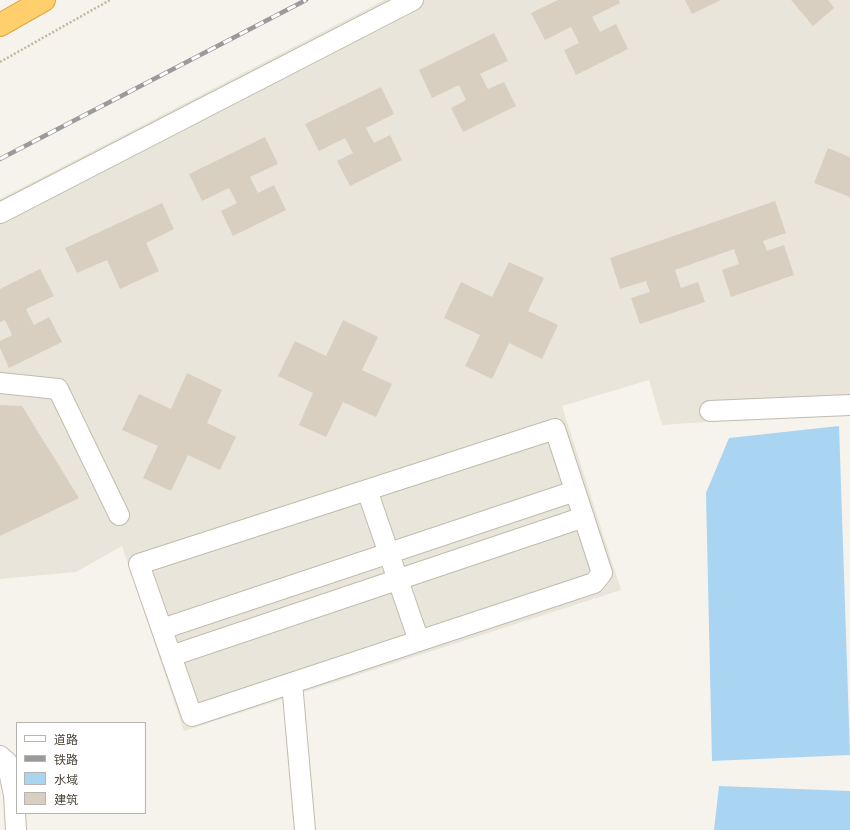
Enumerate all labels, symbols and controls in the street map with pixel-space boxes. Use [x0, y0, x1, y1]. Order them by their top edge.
legend [16, 722, 146, 814]
text: 道路 [54, 733, 78, 747]
text: 铁路 [54, 753, 78, 767]
text: 水域 [54, 773, 78, 787]
text: 建筑 [54, 793, 78, 807]

